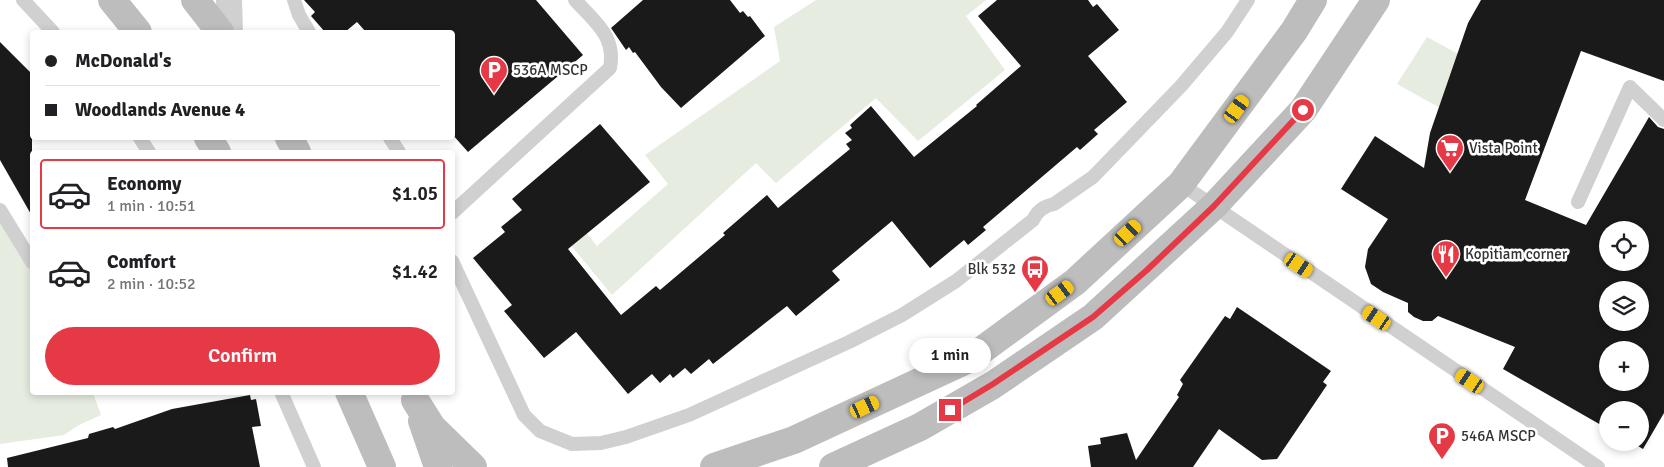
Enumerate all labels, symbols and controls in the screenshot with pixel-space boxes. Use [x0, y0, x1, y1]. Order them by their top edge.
text: McDonald's [75, 49, 171, 73]
parking icon: 536A MSCP [479, 55, 509, 94]
place label: 536A MSCP [513, 61, 588, 79]
car [1222, 92, 1251, 126]
text: Woodlands Avenue 4 [75, 98, 245, 122]
route start [1292, 99, 1314, 121]
supermarket icon: Vista Point [1435, 133, 1465, 172]
place label: Vista Point [1469, 139, 1538, 157]
icon: car [47, 172, 92, 217]
text: Economy [107, 172, 181, 196]
text: $1.05 [392, 182, 438, 206]
text: 1 min · 10:51 [107, 196, 196, 216]
car [1111, 217, 1144, 249]
map controls [1599, 221, 1649, 451]
button: locate [1599, 221, 1649, 271]
restaurant icon: Kopitiam corner [1431, 239, 1461, 278]
place label: Kopitiam corner [1465, 245, 1568, 263]
icon: car [47, 250, 92, 295]
text: Comfort [107, 250, 176, 274]
car [1282, 250, 1315, 280]
bus stop icon: Blk 532 [1020, 254, 1050, 293]
text: $1.42 [392, 260, 438, 284]
place label: Blk 532 [967, 260, 1016, 278]
text: 2 min · 10:52 [107, 274, 196, 294]
car [1043, 278, 1076, 308]
button: layers [1599, 281, 1649, 331]
car [1360, 303, 1393, 333]
button: Confirm [45, 327, 440, 385]
callout: 1 min [909, 338, 991, 372]
button: + [1599, 341, 1649, 391]
text: 1 min [931, 345, 969, 365]
car [1453, 366, 1486, 396]
car [848, 394, 881, 420]
route end [939, 399, 961, 421]
button: − [1599, 401, 1649, 451]
parking icon: 546A MSCP [1427, 421, 1457, 460]
place label: 546A MSCP [1461, 427, 1536, 445]

